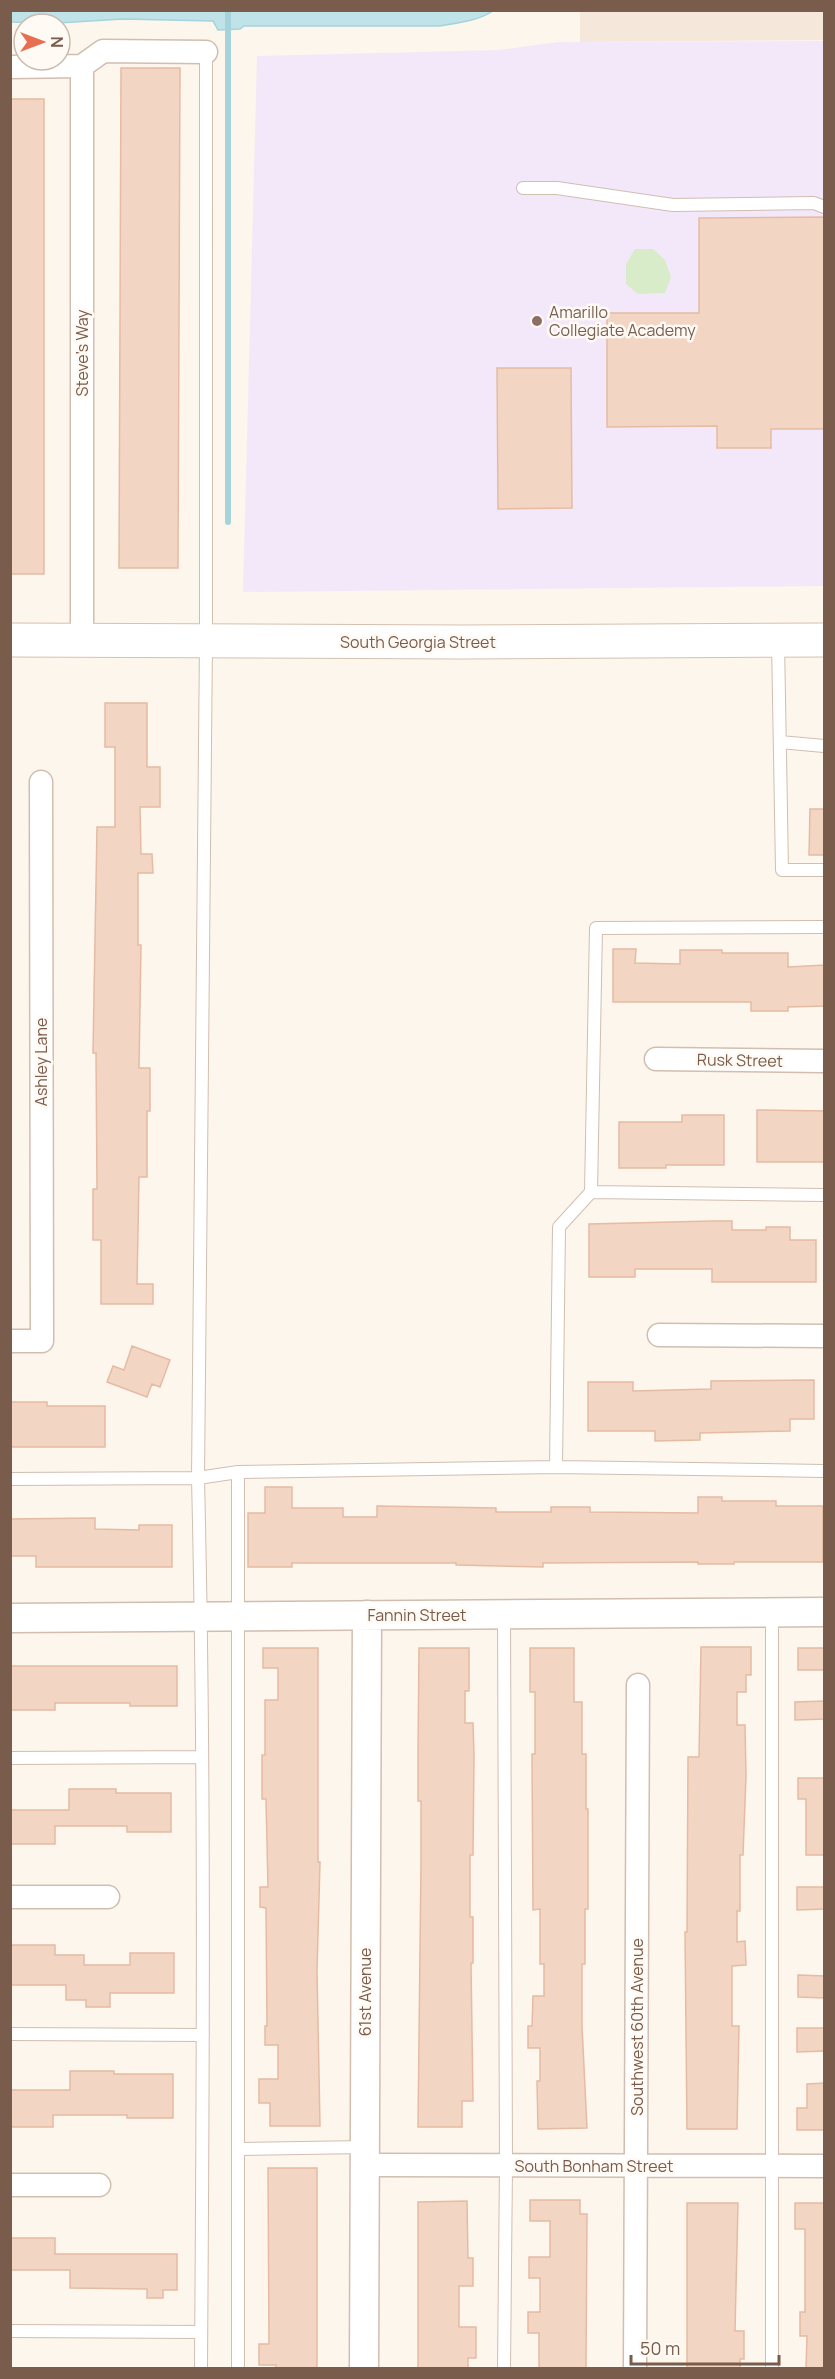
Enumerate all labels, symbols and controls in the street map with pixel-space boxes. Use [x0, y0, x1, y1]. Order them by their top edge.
north arrow [12, 12, 72, 72]
text: N [46, 36, 68, 48]
place label: Amarillo Collegiate Academy [549, 301, 696, 341]
street label: Steve's Way [71, 309, 93, 397]
marker: Amarillo Collegiate Academy [530, 314, 544, 328]
street label: South Georgia Street [340, 631, 496, 653]
street label: Ashley Lane [30, 1018, 52, 1106]
street label: Rusk Street [697, 1048, 783, 1072]
street label: Fannin Street [367, 1604, 467, 1626]
street label: Southwest 60th Avenue [626, 1938, 648, 2116]
street label: 61st Avenue [354, 1948, 376, 2036]
street label: South Bonham Street [515, 2155, 673, 2177]
scale bar [631, 2328, 780, 2366]
text: 50 m [640, 2336, 680, 2360]

